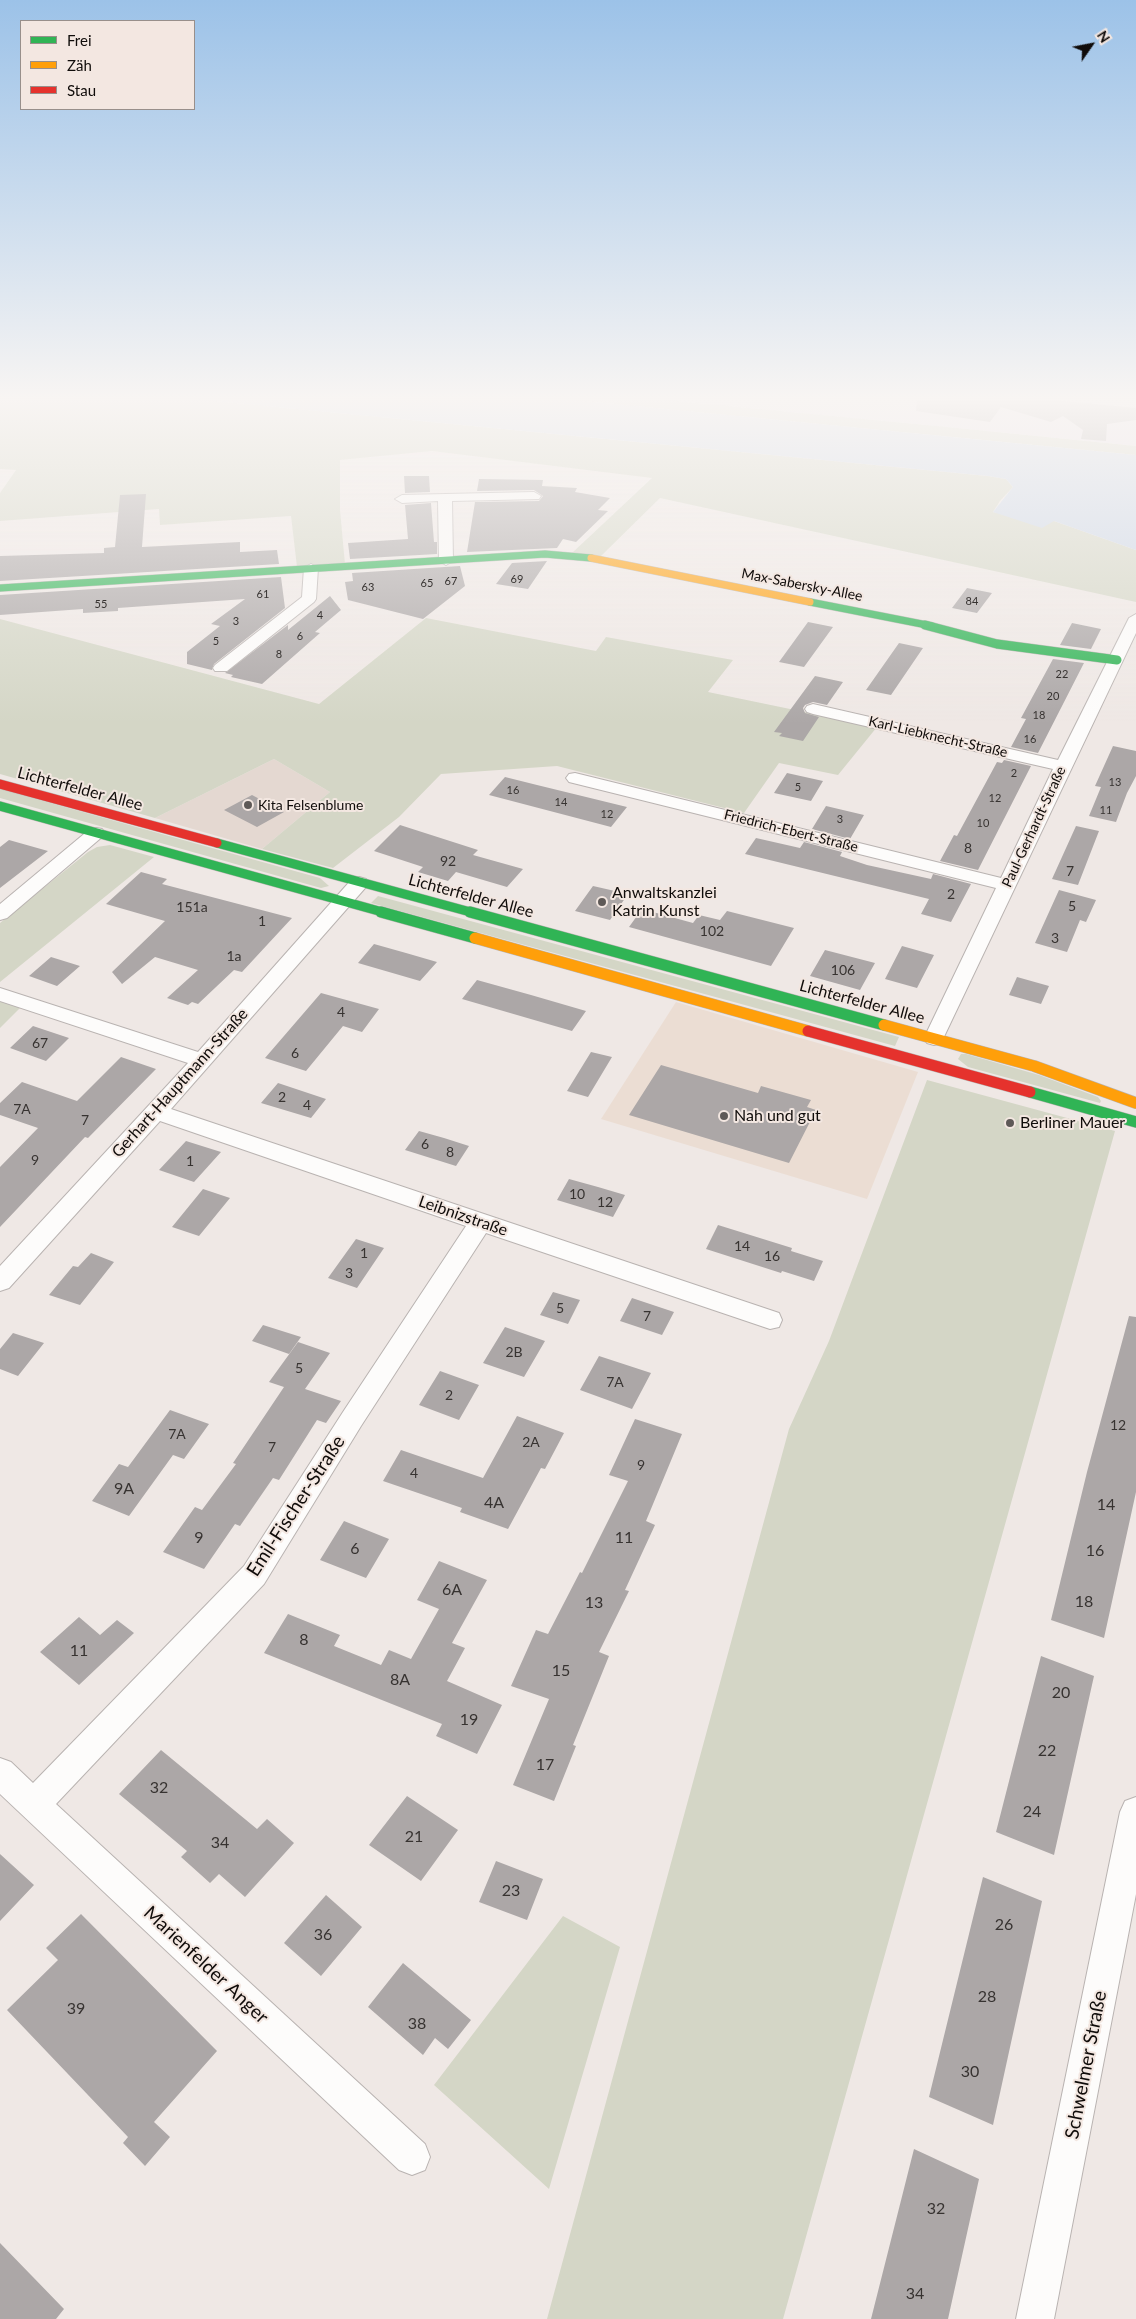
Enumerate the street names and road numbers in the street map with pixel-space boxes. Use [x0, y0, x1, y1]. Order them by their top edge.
street label: Max-Sabersky-Allee [740, 565, 864, 605]
street label: Karl-Liebknecht-Straße [867, 713, 1009, 761]
street label: Lichterfelder Allee [15, 763, 145, 815]
street label: Paul-Gerhardt-Straße [999, 764, 1069, 890]
street label: Friedrich-Ebert-Straße [722, 806, 860, 856]
street label: Lichterfelder Allee [406, 870, 536, 922]
street label: Lichterfelder Allee [797, 976, 927, 1028]
street label: Gerhart-Hauptmann-Straße [108, 1004, 252, 1162]
street label: Leibnizstraße [416, 1192, 510, 1240]
street label: Emil-Fischer-Straße [242, 1431, 350, 1581]
street label: Marienfelder Anger [139, 1901, 273, 2029]
street label: Schwelmer Straße [1060, 1989, 1112, 2141]

